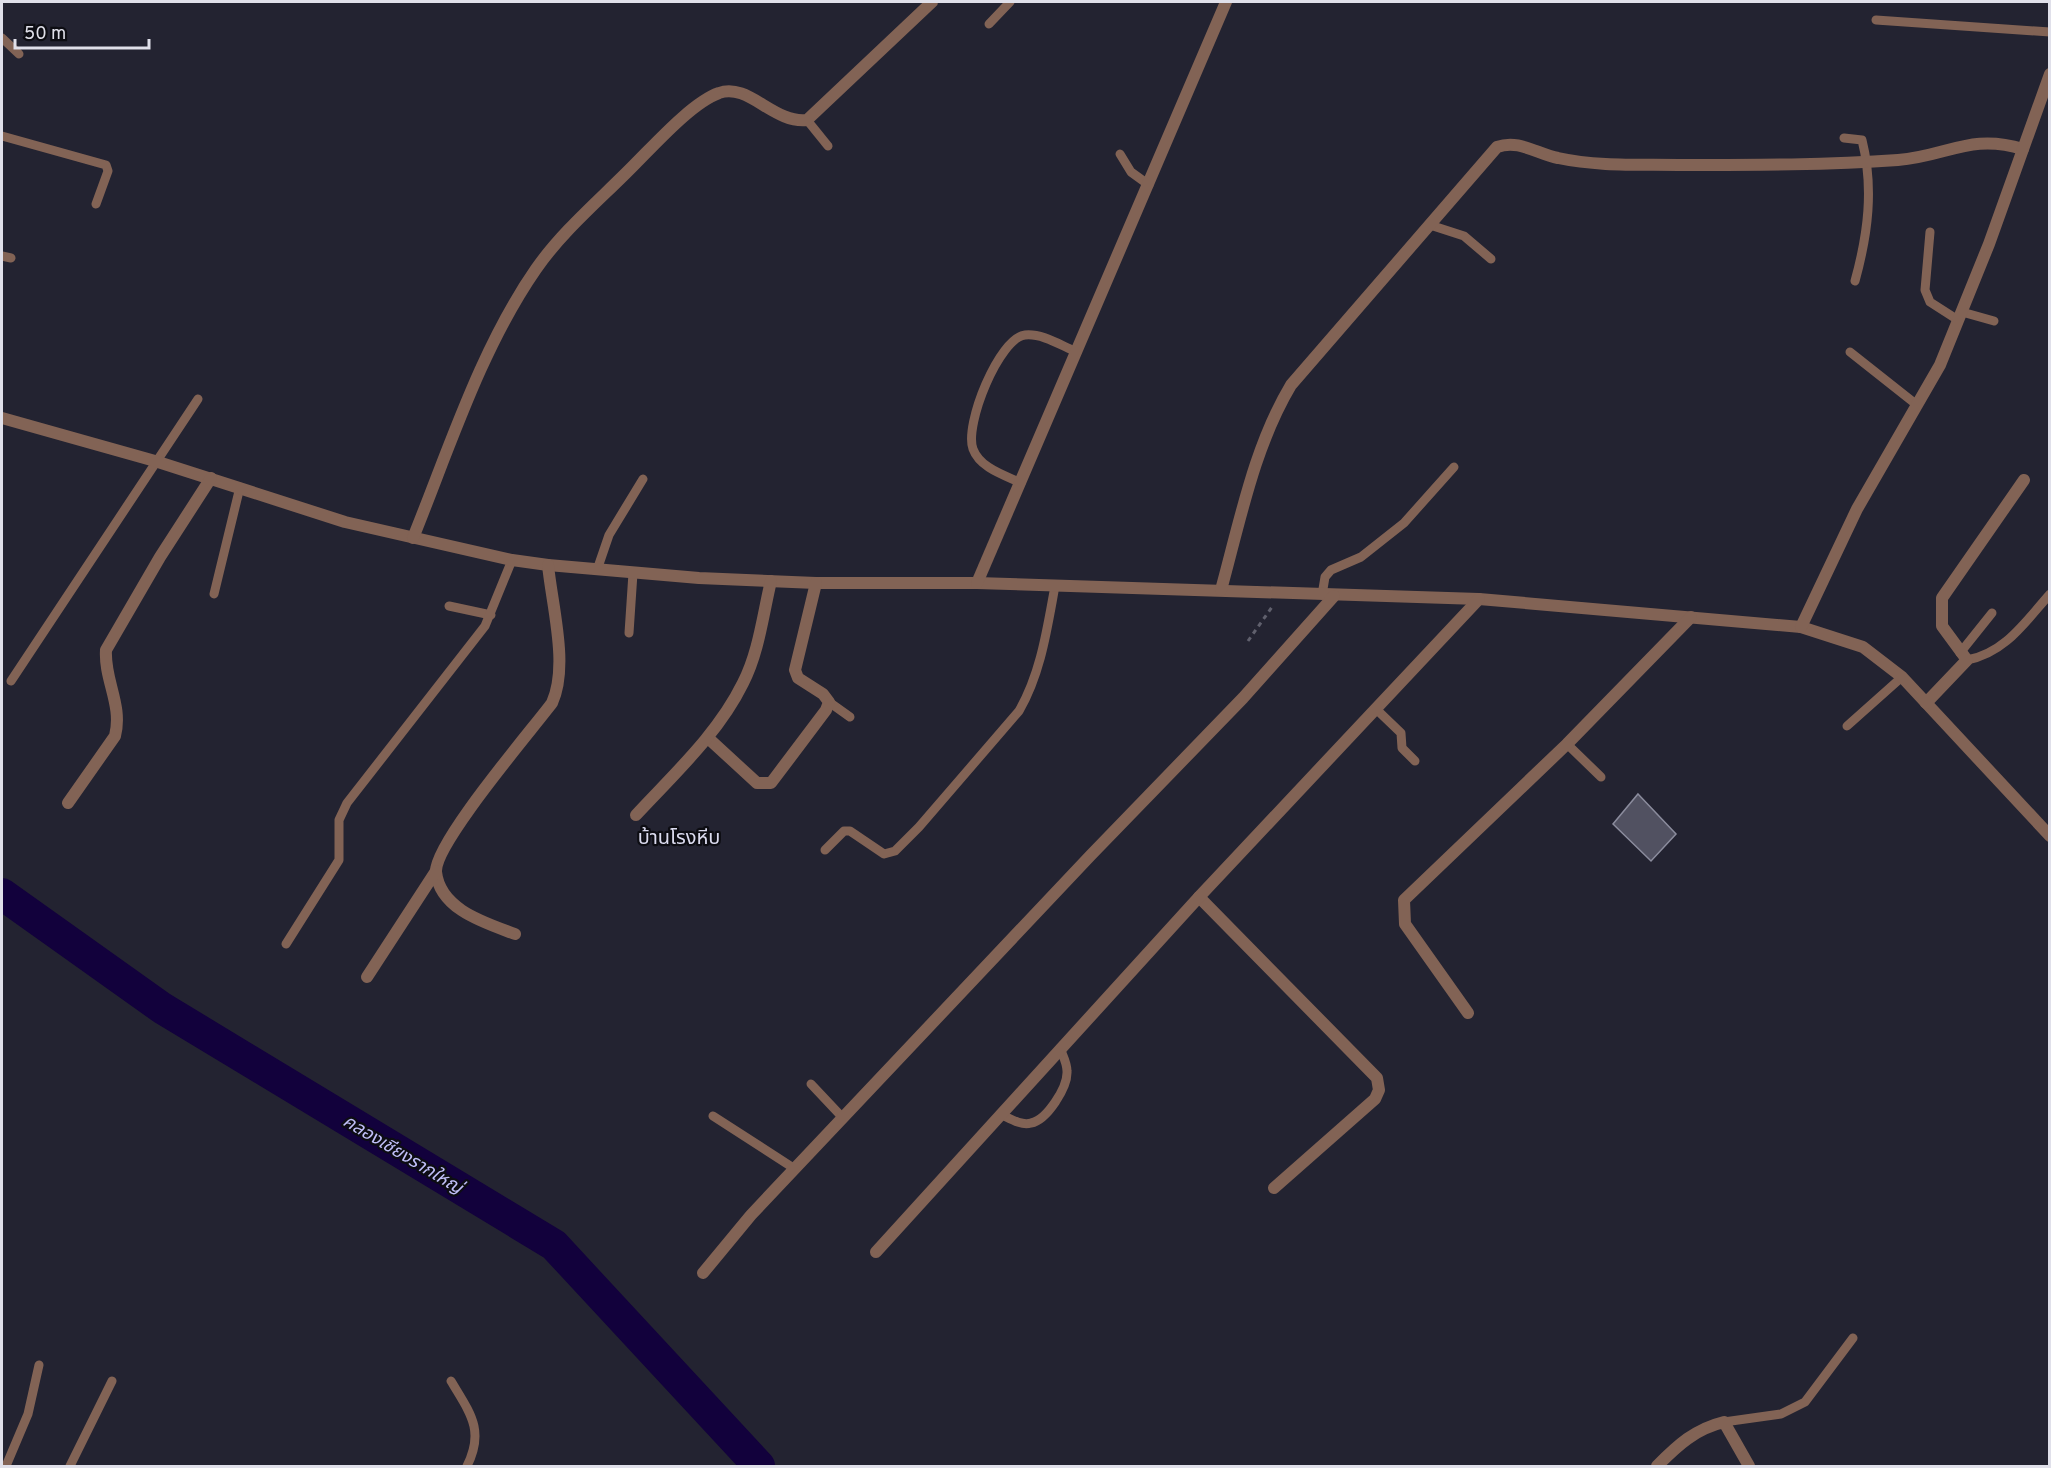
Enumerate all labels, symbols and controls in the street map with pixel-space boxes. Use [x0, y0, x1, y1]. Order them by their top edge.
scale bar [15, 12, 148, 50]
text: 50 m [24, 23, 66, 46]
district label: บ้านโรงหีบ [638, 826, 720, 852]
water label: คลองเชียงรากใหญ่ [338, 1110, 469, 1202]

